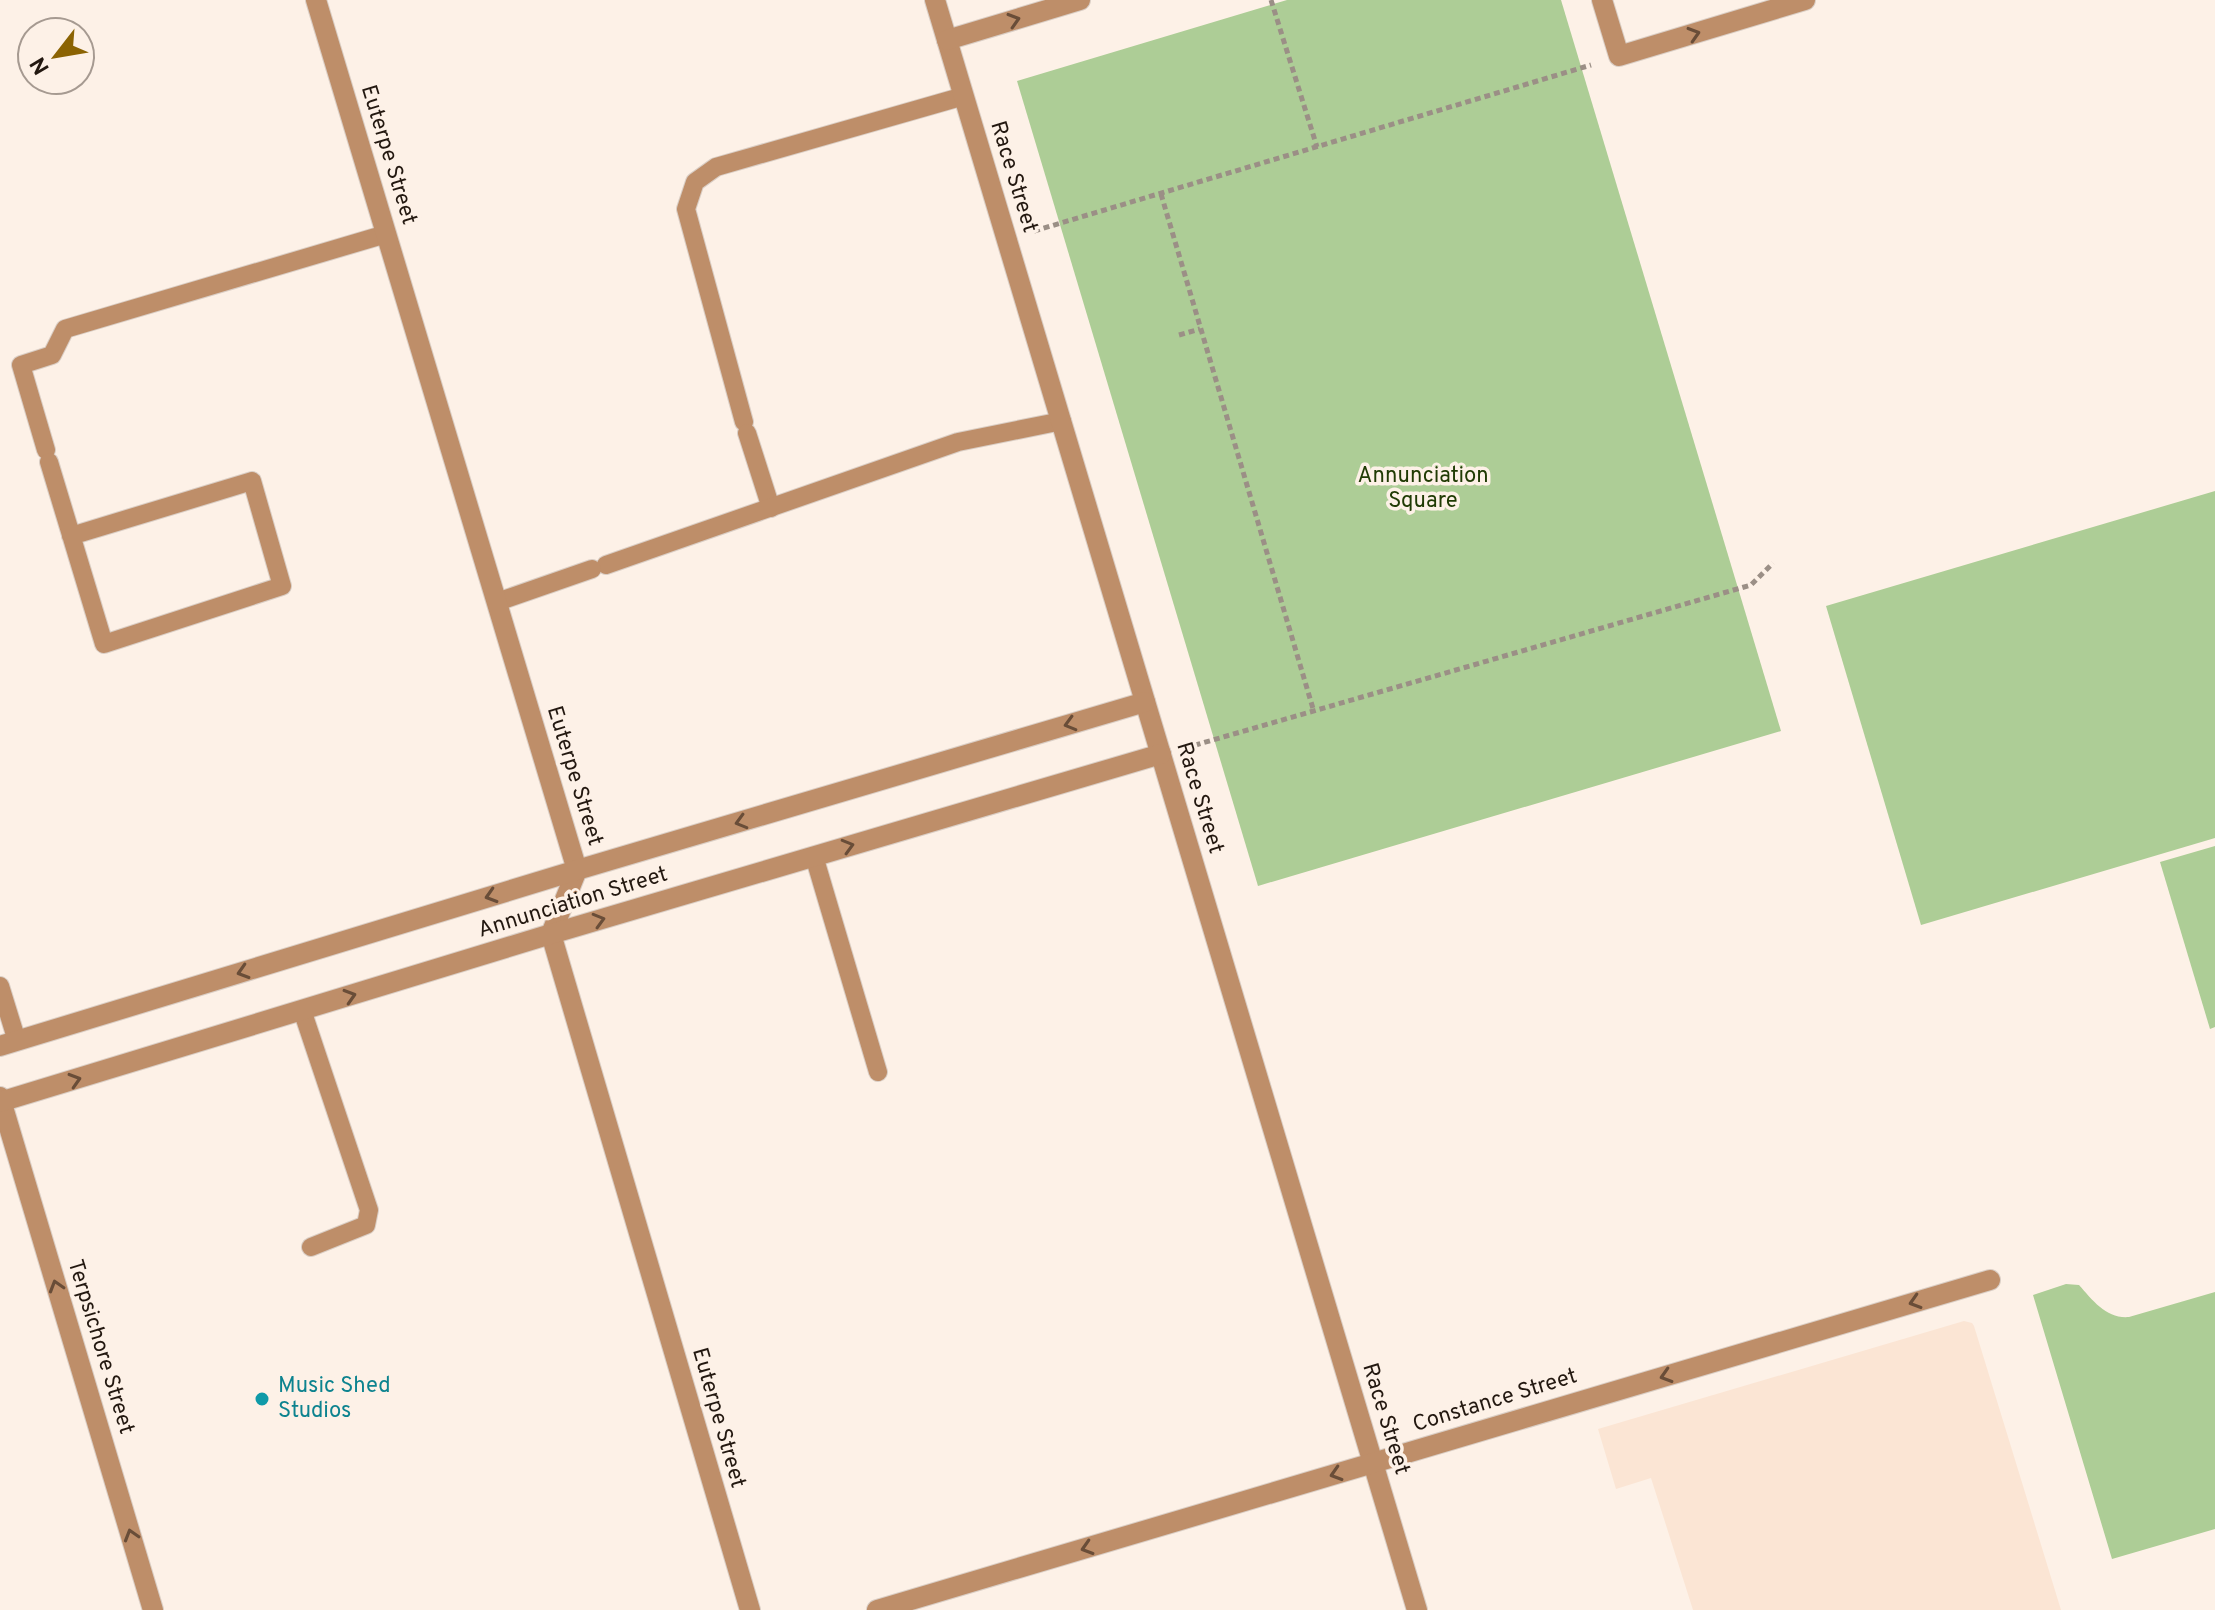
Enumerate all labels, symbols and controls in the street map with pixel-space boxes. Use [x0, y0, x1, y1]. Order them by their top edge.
one-way arrow [1006, 13, 1020, 29]
north arrow [16, 16, 96, 96]
one-way arrow [1686, 27, 1700, 43]
text: N [25, 51, 57, 79]
street label: Euterpe Street [354, 82, 422, 228]
street label: Race Street [983, 118, 1043, 236]
park label: Annunciation Square [1357, 463, 1489, 515]
street label: Euterpe Street [540, 703, 608, 849]
one-way arrow [1064, 715, 1078, 731]
street label: Race Street [1169, 739, 1229, 857]
one-way arrow [734, 813, 748, 829]
one-way arrow [841, 839, 855, 855]
street label: Annunciation Street [475, 861, 671, 945]
one-way arrow [485, 887, 499, 903]
one-way arrow [591, 913, 605, 929]
one-way arrow [236, 963, 250, 979]
one-way arrow [342, 989, 356, 1005]
one-way arrow [67, 1073, 81, 1089]
street label: Terpsichore Street [61, 1257, 139, 1437]
one-way arrow [49, 1280, 65, 1294]
one-way arrow [1909, 1293, 1923, 1309]
street label: Euterpe Street [685, 1345, 751, 1491]
street label: Race Street [1355, 1360, 1415, 1478]
street label: Constance Street [1410, 1363, 1580, 1439]
one-way arrow [1659, 1367, 1673, 1383]
place label: Music Shed Studios [278, 1373, 391, 1425]
marker: Music Shed Studios [253, 1390, 271, 1408]
one-way arrow [1330, 1465, 1344, 1481]
one-way arrow [124, 1529, 140, 1543]
one-way arrow [1080, 1539, 1094, 1555]

